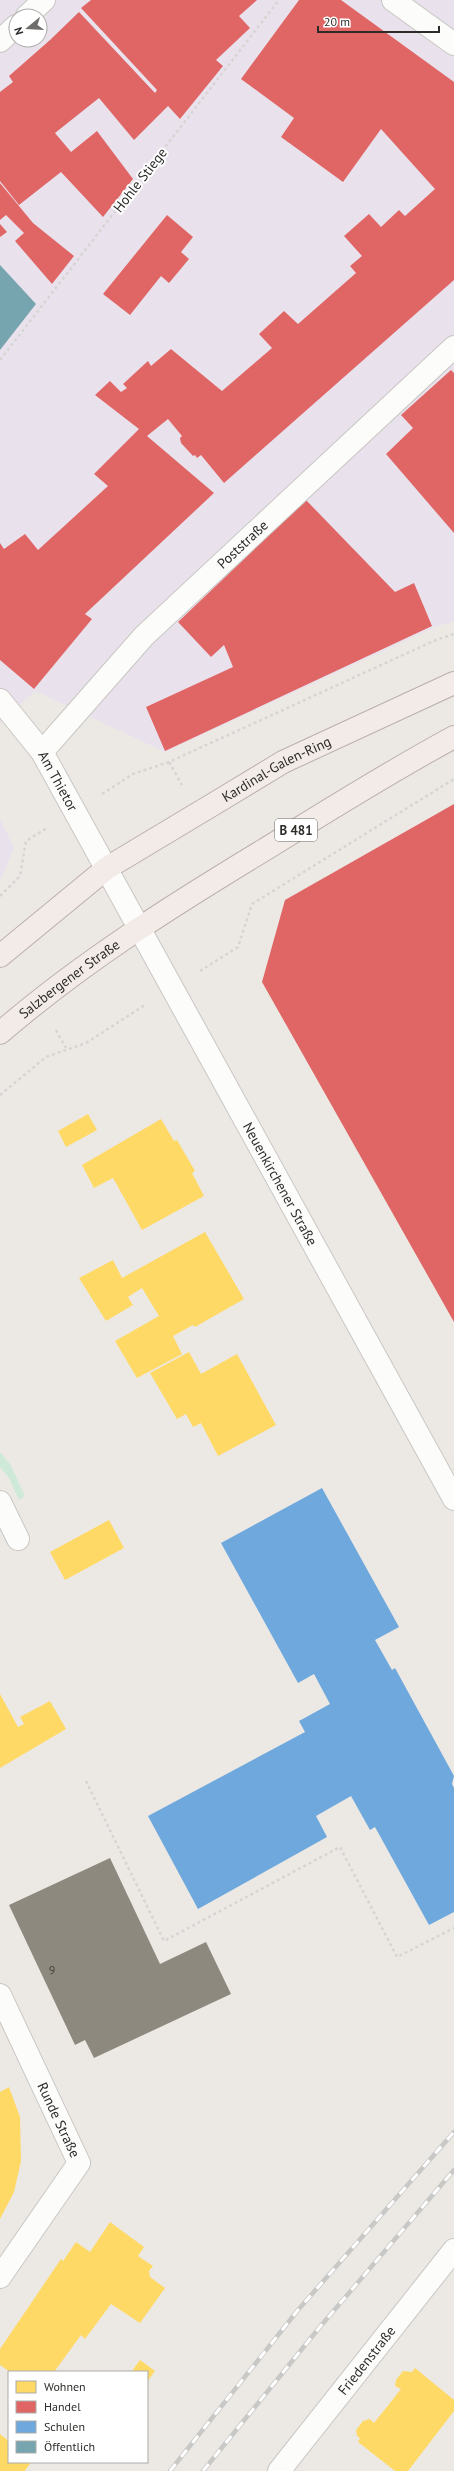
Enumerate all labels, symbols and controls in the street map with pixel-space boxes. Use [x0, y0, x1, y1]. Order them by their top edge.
north arrow [8, 8, 48, 48]
scale bar [318, 8, 439, 34]
text: 20 m [324, 14, 350, 29]
text: N [11, 25, 26, 37]
street label: Hohle Stiege [109, 144, 171, 216]
street label: Poststraße [213, 516, 272, 572]
street label: Kardinal-Galen-Ring [219, 732, 334, 806]
street label: Am Thietor [34, 748, 82, 815]
road number: B 481 [275, 819, 317, 841]
street label: Salzbergener Straße [15, 935, 123, 1022]
street label: Neuenkirchener Straße [239, 1119, 321, 1249]
house number: 9 [49, 1962, 55, 1977]
street label: Runde Straße [33, 2079, 84, 2160]
street label: Friedenstraße [334, 2322, 399, 2399]
legend [8, 2371, 148, 2463]
text: Wohnen [44, 2379, 86, 2394]
text: Handel [44, 2399, 81, 2414]
text: Schulen [44, 2419, 85, 2434]
text: Öffentlich [44, 2439, 95, 2454]

